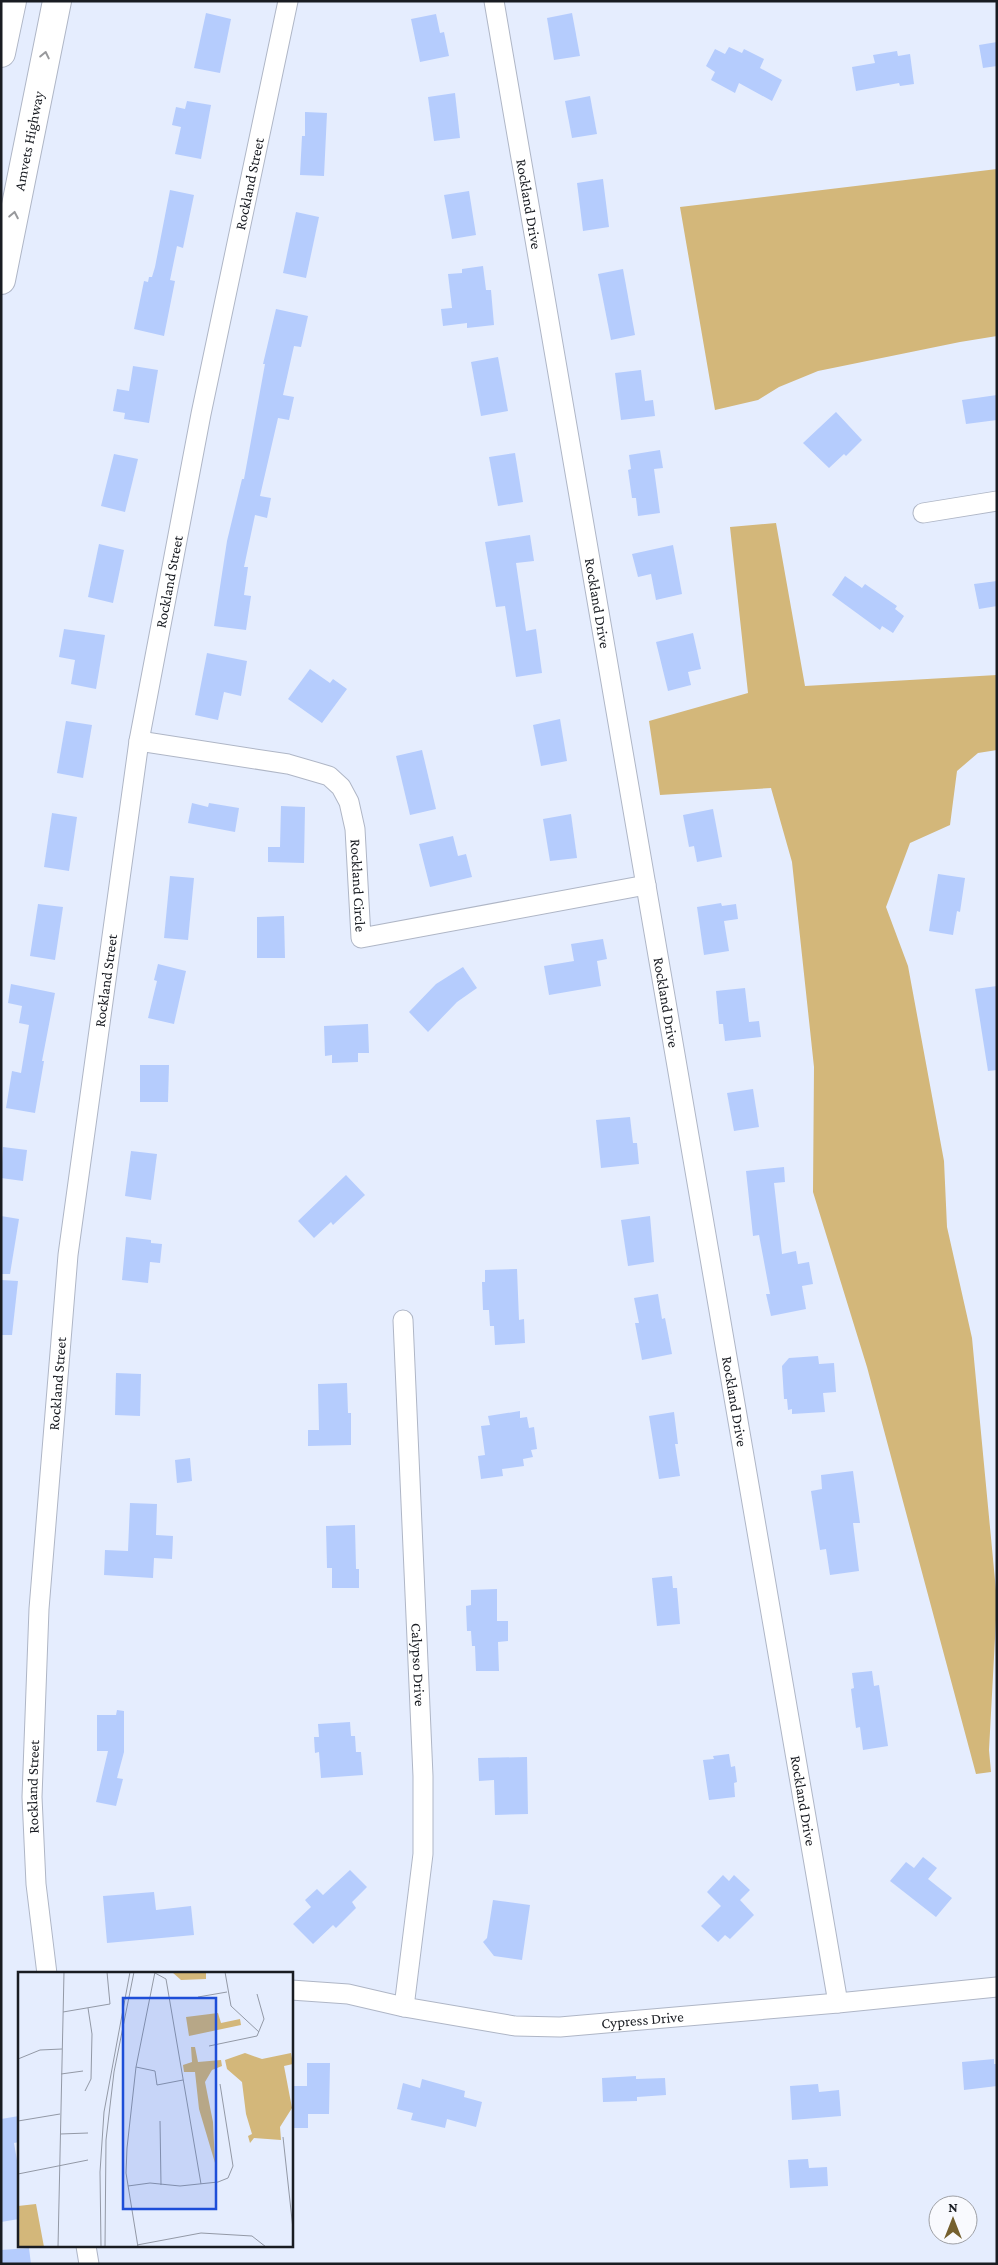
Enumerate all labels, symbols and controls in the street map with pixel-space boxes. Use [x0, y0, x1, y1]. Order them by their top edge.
one-way arrow [39, 51, 50, 60]
street label: Amvets Highway [11, 89, 48, 192]
street label: Rockland Street [232, 135, 267, 231]
street label: Rockland Drive [513, 158, 545, 251]
one-way arrow [8, 211, 19, 219]
street label: Rockland Street [153, 533, 186, 629]
street label: Rockland Drive [582, 557, 613, 650]
street label: Rockland Circle [348, 839, 369, 933]
street label: Rockland Street [92, 932, 120, 1028]
street label: Rockland Drive [650, 956, 682, 1049]
street label: Rockland Street [46, 1335, 69, 1431]
street label: Rockland Drive [719, 1355, 750, 1448]
street label: Calypso Drive [408, 1623, 428, 1707]
street label: Rockland Street [24, 1739, 42, 1834]
street label: Rockland Drive [788, 1754, 819, 1847]
inset map [18, 1972, 292, 2248]
street label: Cypress Drive [601, 2008, 685, 2032]
north arrow [928, 2195, 978, 2245]
text: N [948, 2199, 958, 2215]

